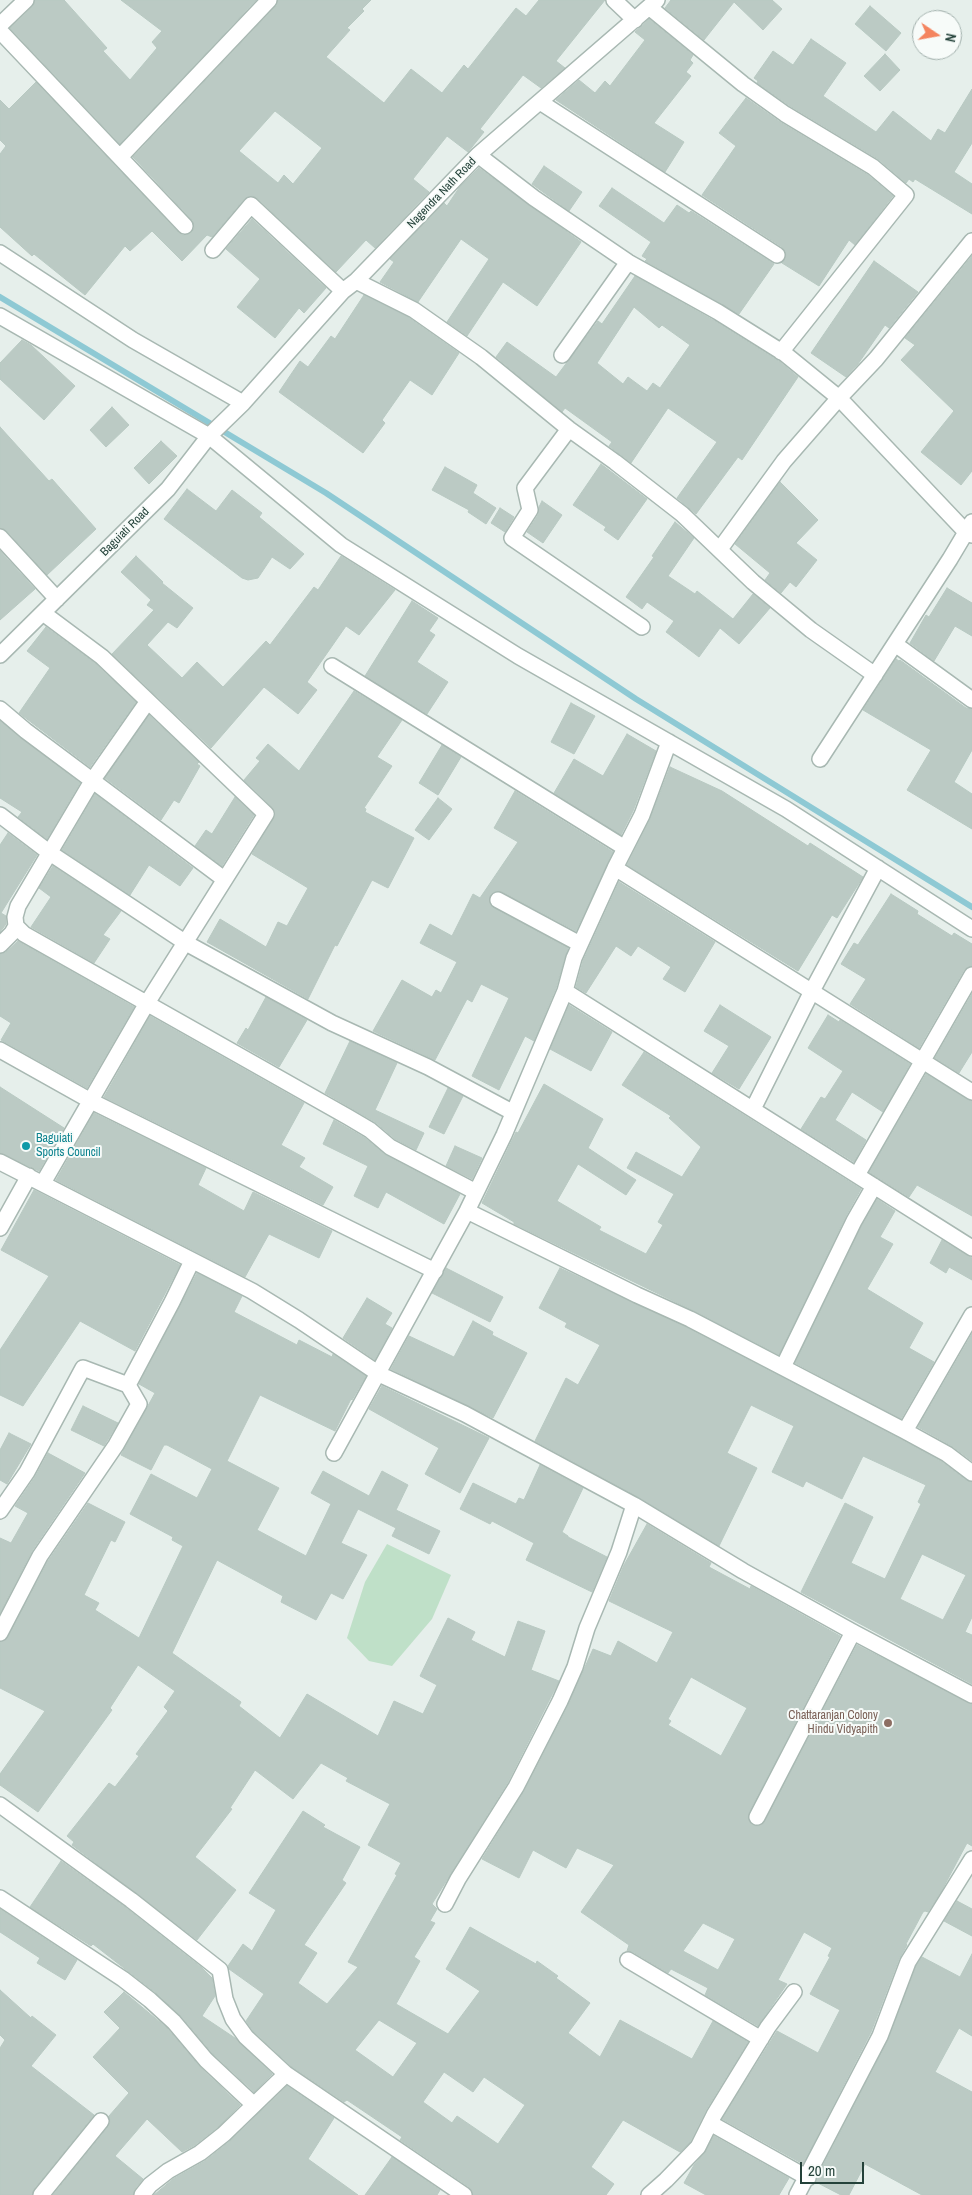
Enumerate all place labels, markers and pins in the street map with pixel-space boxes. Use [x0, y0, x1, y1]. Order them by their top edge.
place label: Baguiati Sports Council [36, 1132, 101, 1160]
marker: Baguiati Sports Council [20, 1140, 32, 1152]
place label: Chattaranjan Colony Hindu Vidyapith [788, 1709, 878, 1737]
marker: Chattaranjan Colony Hindu Vidyapith [882, 1717, 894, 1729]

